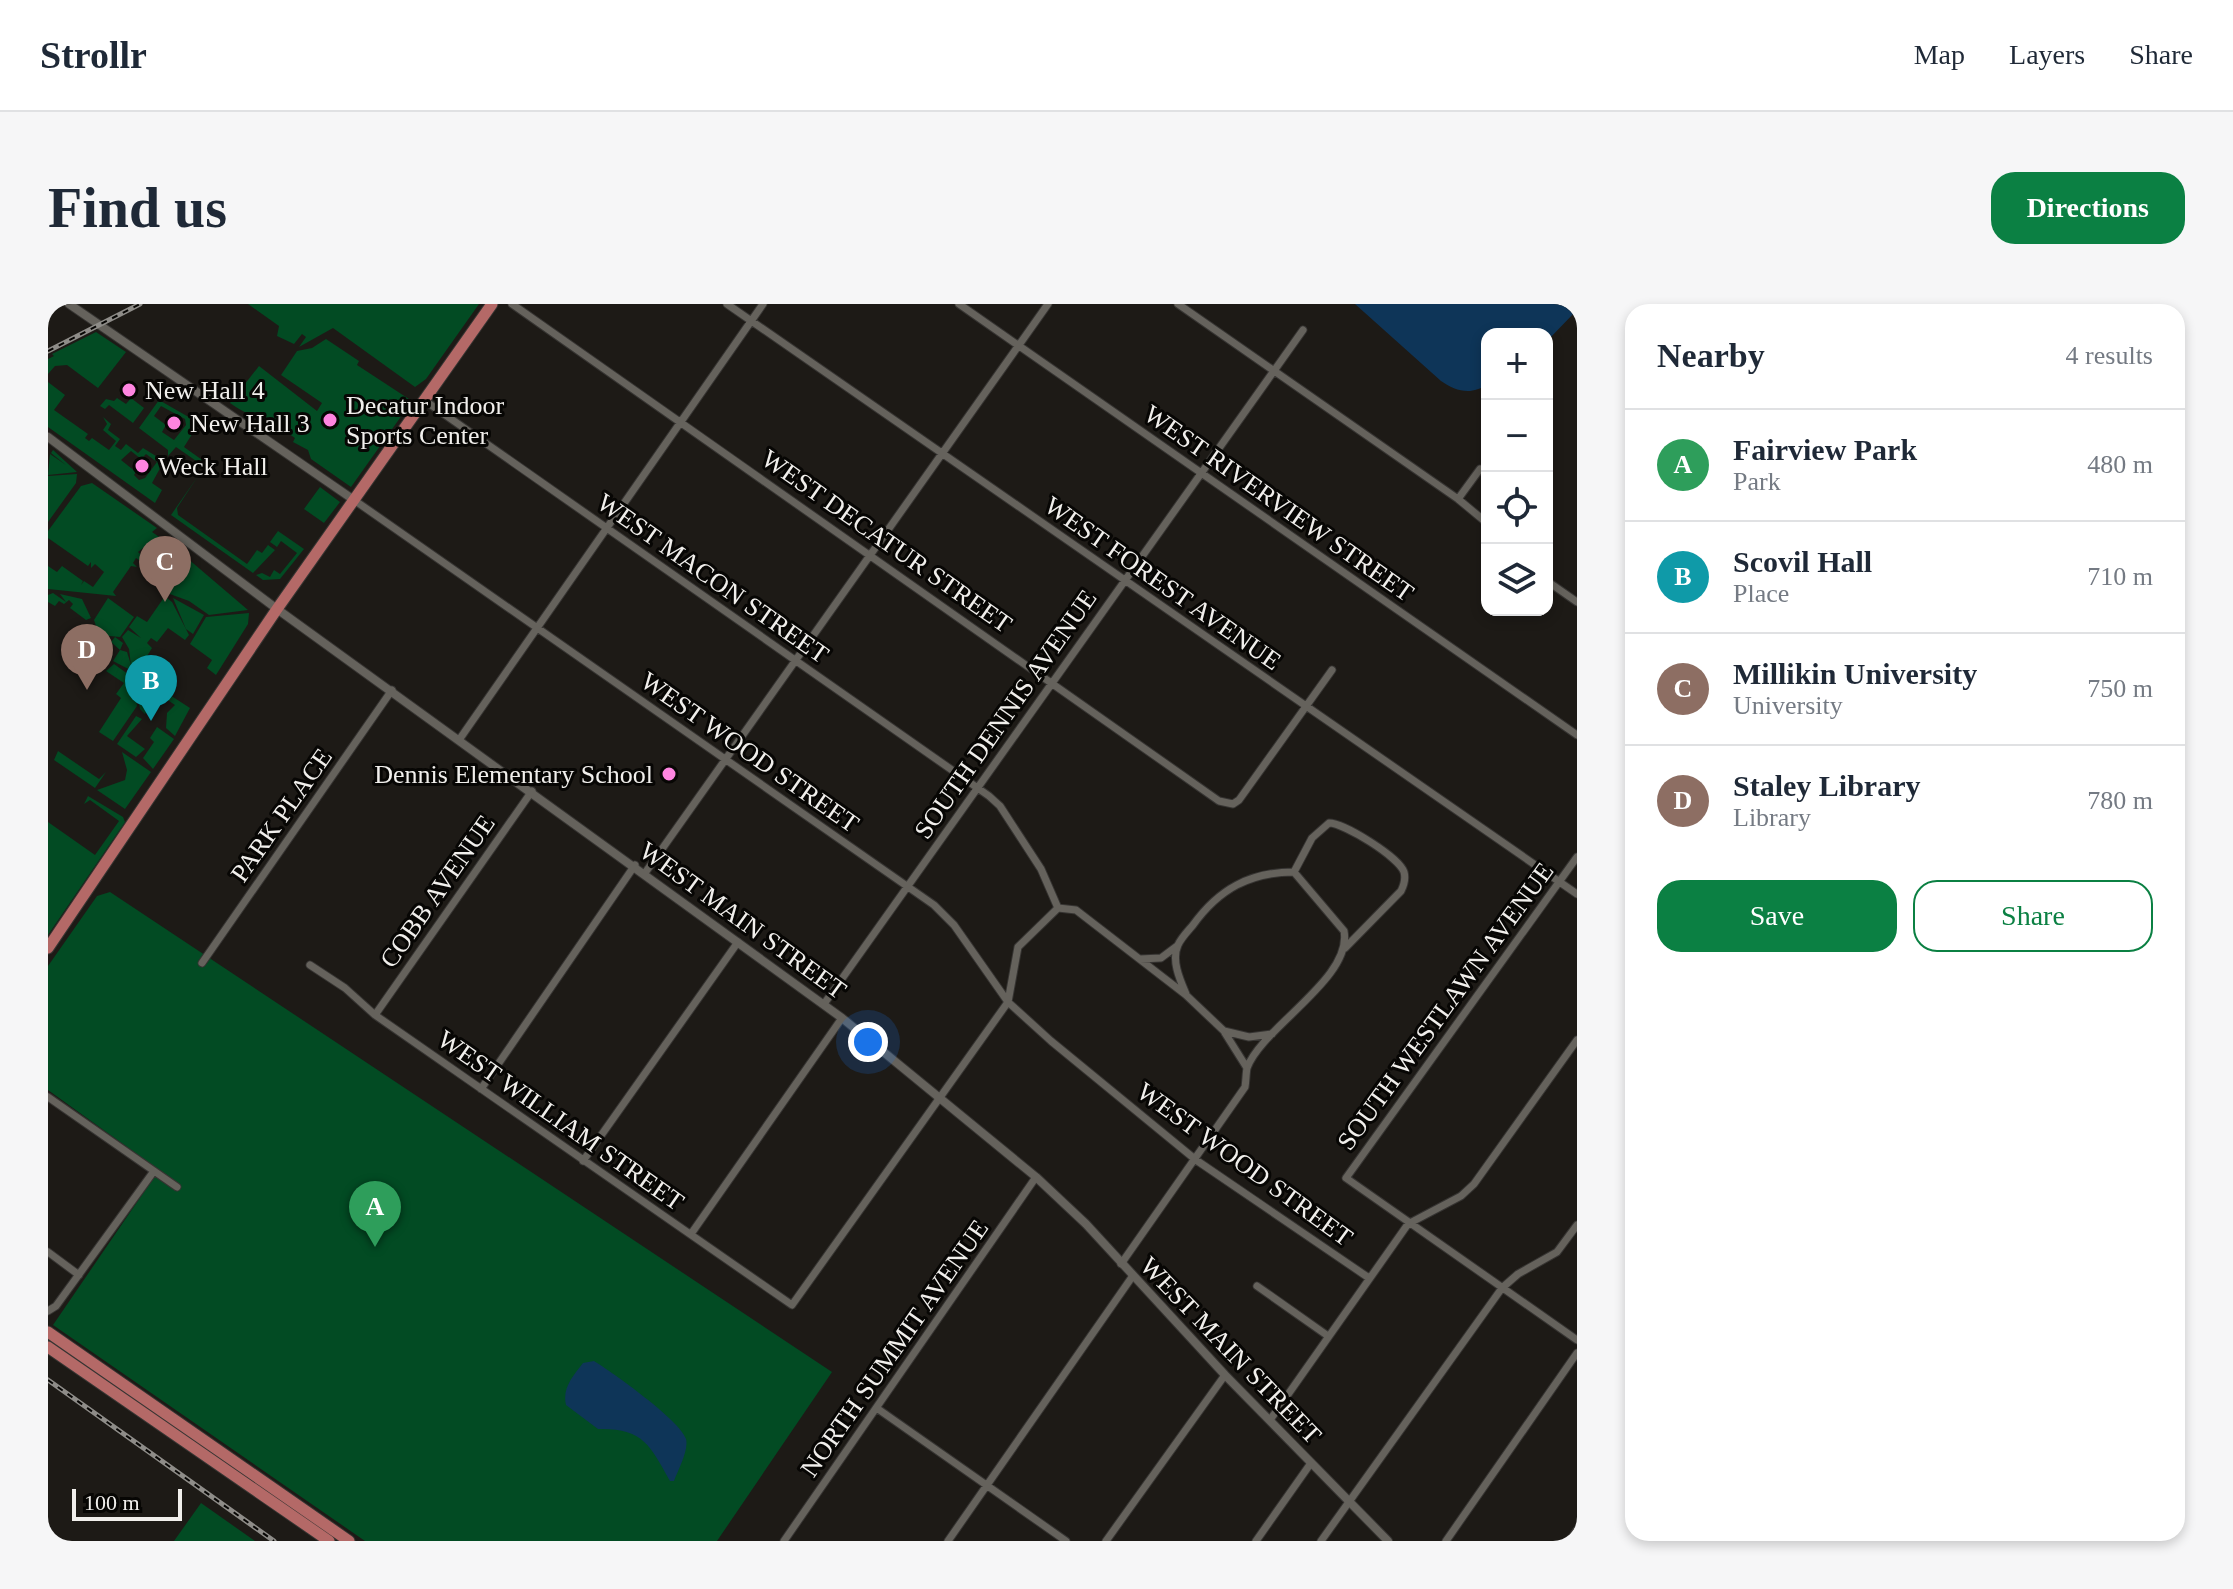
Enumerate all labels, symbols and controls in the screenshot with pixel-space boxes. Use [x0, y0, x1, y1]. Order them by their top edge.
text: Strollr [40, 34, 147, 76]
text: Map [1914, 39, 1965, 70]
text: Layers [2009, 39, 2085, 70]
text: Share [2129, 39, 2193, 70]
button: Directions [1991, 172, 2185, 244]
text: Find us [48, 177, 227, 239]
map controls [1481, 328, 1553, 616]
button: + [1481, 328, 1553, 400]
text: Nearby [1657, 337, 1765, 374]
text: 4 results [2066, 341, 2153, 370]
place label: New Hall 4 [145, 376, 265, 405]
marker: New Hall 4 [120, 381, 138, 399]
place label: Decatur Indoor Sports Center [346, 391, 504, 450]
street label: WEST RIVERVIEW STREET [1139, 399, 1419, 608]
button: − [1481, 400, 1553, 472]
place label: New Hall 3 [190, 409, 310, 438]
marker: Decatur Indoor Sports Center [321, 411, 339, 429]
marker: New Hall 3 [165, 414, 183, 432]
text: Fairview Park [1733, 433, 1917, 466]
street label: WEST DECATUR STREET [756, 444, 1017, 639]
text: A [1674, 450, 1692, 479]
text: 480 m [2087, 450, 2153, 479]
place label: Weck Hall [158, 452, 268, 481]
marker: Weck Hall [133, 457, 151, 475]
text: Park [1733, 467, 1781, 496]
button: locate [1481, 472, 1553, 544]
street label: WEST MACON STREET [592, 488, 834, 669]
street label: WEST FOREST AVENUE [1039, 491, 1286, 676]
pin: C [139, 536, 191, 602]
button: layers [1481, 544, 1553, 616]
text: Scovil Hall [1733, 545, 1872, 578]
text: B [1674, 562, 1692, 591]
text: 710 m [2087, 562, 2153, 591]
text: Place [1733, 579, 1789, 608]
street label: SOUTH DENNIS AVENUE [908, 584, 1102, 844]
pin: D [61, 624, 113, 690]
pin: B [125, 655, 177, 721]
text: Millikin University [1733, 657, 1977, 690]
street label: WEST WOOD STREET [635, 666, 864, 839]
text: C [1674, 674, 1692, 703]
text: 750 m [2087, 674, 2153, 703]
text: University [1733, 691, 1843, 720]
street label: PARK PLACE [225, 743, 338, 887]
place label: Dennis Elementary School [374, 760, 653, 789]
marker: Dennis Elementary School [660, 765, 678, 783]
text: Staley Library [1733, 769, 1921, 802]
text: D [1674, 786, 1692, 815]
text: 780 m [2087, 786, 2153, 815]
text: Library [1733, 803, 1811, 832]
street label: COBB AVENUE [374, 809, 501, 973]
street label: WEST MAIN STREET [634, 836, 852, 1005]
street label: SOUTH WESTLAWN AVENUE [1331, 857, 1559, 1156]
button: Save [1657, 880, 1897, 952]
button: Share [1913, 880, 2153, 952]
your location [848, 1022, 888, 1062]
street label: WEST WILLIAM STREET [432, 1024, 689, 1217]
street label: WEST WOOD STREET [1131, 1077, 1358, 1252]
pin: A [349, 1181, 401, 1247]
street label: NORTH SUMMIT AVENUE [795, 1214, 994, 1482]
street label: WEST MAIN STREET [1134, 1251, 1327, 1450]
scale bar [72, 1485, 182, 1521]
text: 100 m [84, 1490, 140, 1515]

